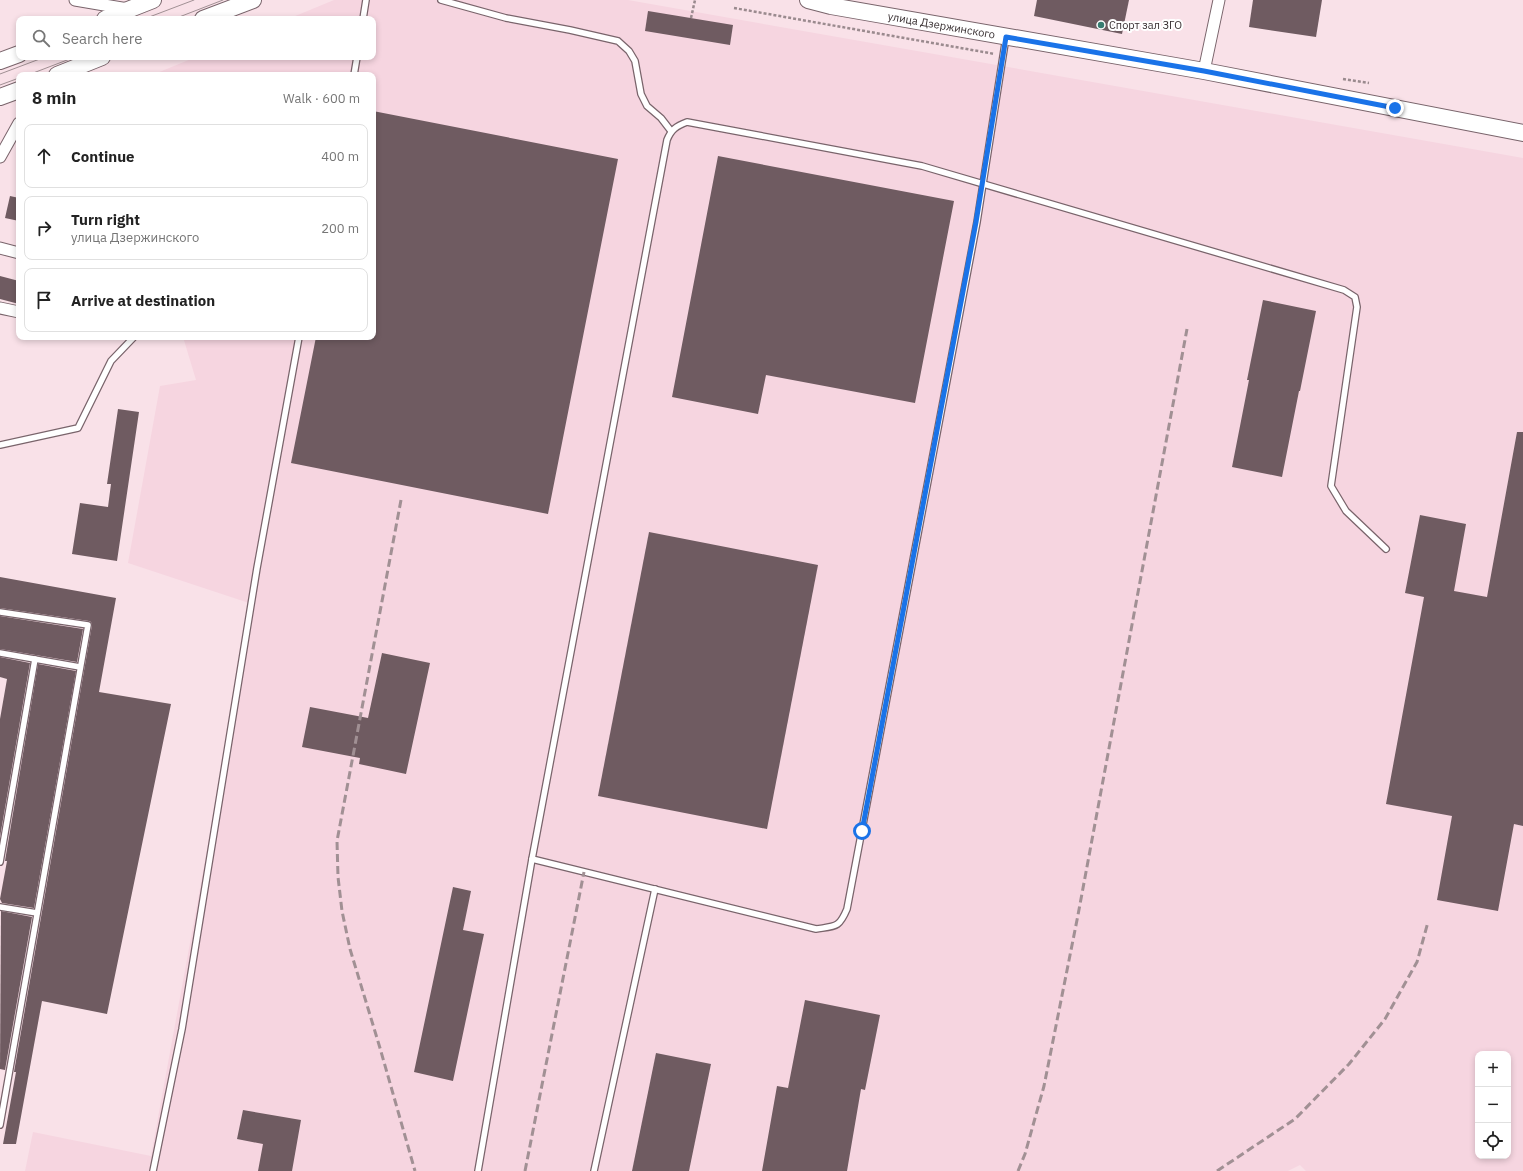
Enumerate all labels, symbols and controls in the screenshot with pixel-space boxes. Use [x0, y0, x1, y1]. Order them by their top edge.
street label: улица Дзержинского [887, 9, 996, 41]
search box [16, 16, 376, 60]
place label: Спорт зал ЗГО [1109, 18, 1182, 32]
marker: Спорт зал ЗГО [1096, 20, 1106, 30]
icon: search [30, 27, 52, 49]
text: Search here [62, 29, 142, 48]
text: 8 min [32, 87, 76, 109]
text: Walk · 600 m [283, 90, 360, 107]
route end [1386, 99, 1404, 117]
icon: ahead [33, 145, 55, 167]
text: Continue [71, 147, 135, 166]
text: 400 m [321, 148, 359, 165]
text: Turn right [71, 210, 140, 229]
icon: right [33, 217, 55, 239]
text: 200 m [321, 220, 359, 237]
text: улица Дзержинского [71, 229, 199, 246]
icon: arrive [33, 289, 55, 311]
text: Arrive at destination [71, 291, 215, 310]
route start [853, 822, 871, 840]
map controls [1475, 1051, 1511, 1159]
button: + [1475, 1051, 1511, 1087]
button: − [1475, 1087, 1511, 1123]
button: locate [1475, 1123, 1511, 1159]

